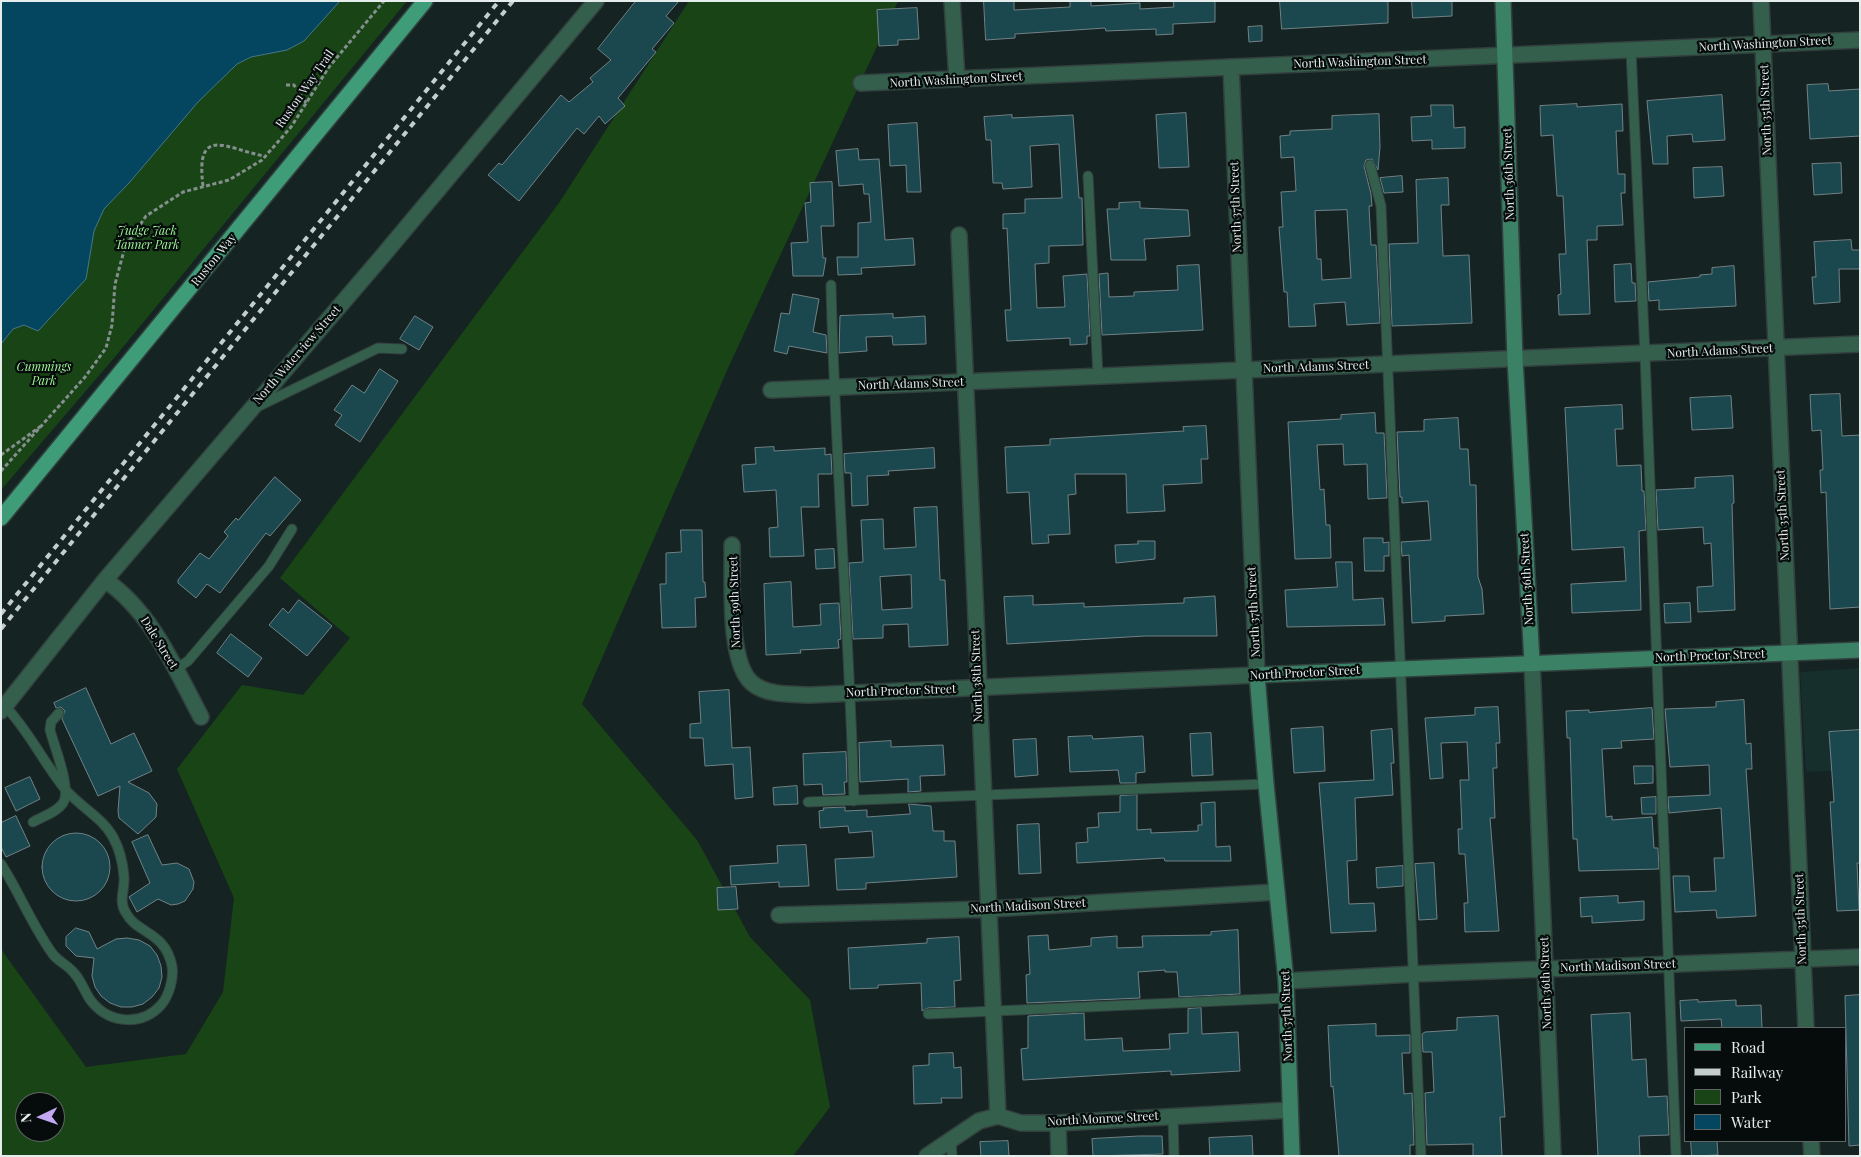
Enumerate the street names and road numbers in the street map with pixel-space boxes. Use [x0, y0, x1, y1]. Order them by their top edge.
street label: North Washington Street [1698, 33, 1832, 55]
street label: Ruston Way Trail [273, 47, 337, 131]
street label: North Washington Street [1293, 52, 1427, 72]
street label: North 35th Street [1757, 64, 1775, 156]
street label: North Washington Street [889, 69, 1023, 91]
street label: North 36th Street [1500, 127, 1518, 221]
street label: North 37th Street [1227, 161, 1245, 253]
street label: Ruston Way [188, 231, 240, 289]
street label: North Waterview Street [250, 303, 344, 407]
street label: North Adams Street [1667, 341, 1773, 361]
street label: North Adams Street [1263, 358, 1369, 376]
street label: North Adams Street [858, 375, 964, 393]
street label: North 35th Street [1773, 469, 1793, 561]
street label: North 36th Street [1517, 532, 1537, 626]
street label: North 39th Street [726, 556, 744, 648]
street label: North 37th Street [1244, 566, 1264, 658]
street label: Dale Street [137, 614, 181, 672]
street label: North 38th Street [968, 629, 986, 723]
street label: North Proctor Street [1655, 647, 1765, 665]
street label: North Proctor Street [1250, 663, 1360, 683]
street label: North Proctor Street [846, 682, 956, 700]
street label: North 35th Street [1792, 873, 1810, 965]
street label: North Madison Street [970, 896, 1086, 916]
street label: North 36th Street [1537, 936, 1555, 1030]
street label: North Madison Street [1560, 957, 1676, 975]
street label: North 37th Street [1278, 970, 1296, 1062]
street label: North Monroe Street [1047, 1109, 1159, 1129]

